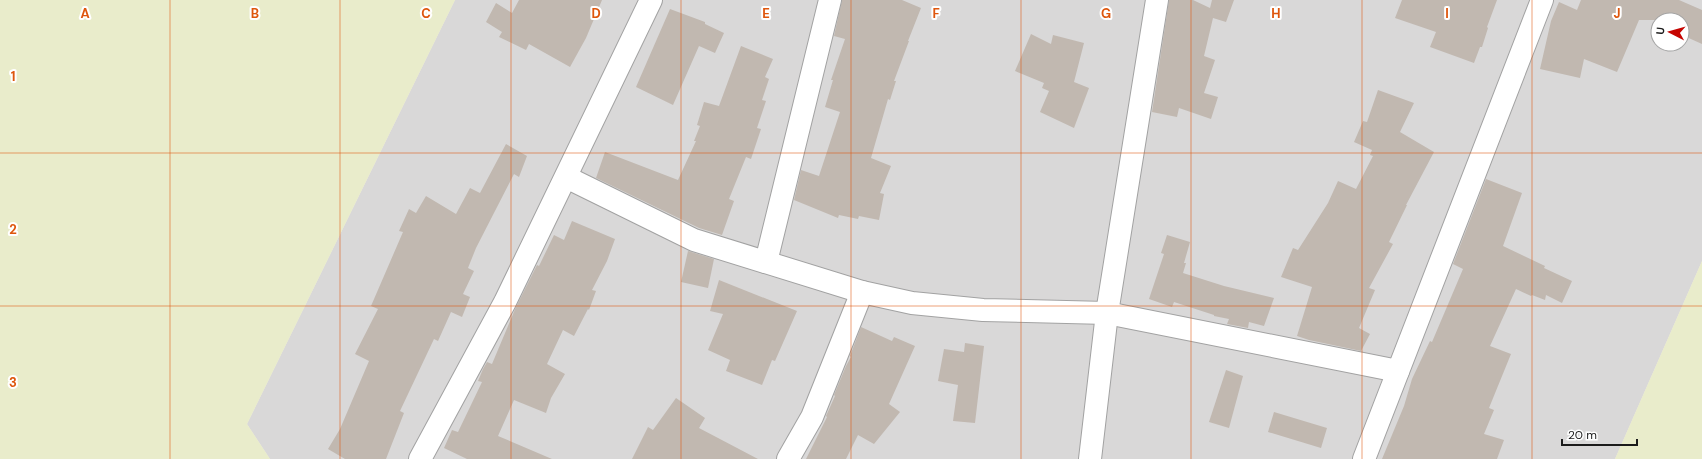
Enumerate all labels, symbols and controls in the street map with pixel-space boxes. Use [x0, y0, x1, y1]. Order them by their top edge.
text: A [80, 5, 90, 22]
text: B [251, 5, 259, 22]
text: C [421, 5, 431, 22]
text: D [591, 5, 601, 22]
text: E [762, 5, 770, 22]
text: F [932, 5, 940, 22]
text: G [1101, 5, 1111, 22]
text: H [1271, 5, 1281, 22]
text: I [1445, 5, 1449, 22]
text: J [1613, 5, 1621, 22]
north arrow [1650, 12, 1690, 52]
text: U [1653, 26, 1667, 35]
text: 1 [11, 68, 15, 85]
text: 2 [9, 221, 17, 238]
text: 3 [9, 374, 17, 391]
scale bar [1562, 421, 1637, 447]
text: 20 m [1568, 427, 1597, 443]

